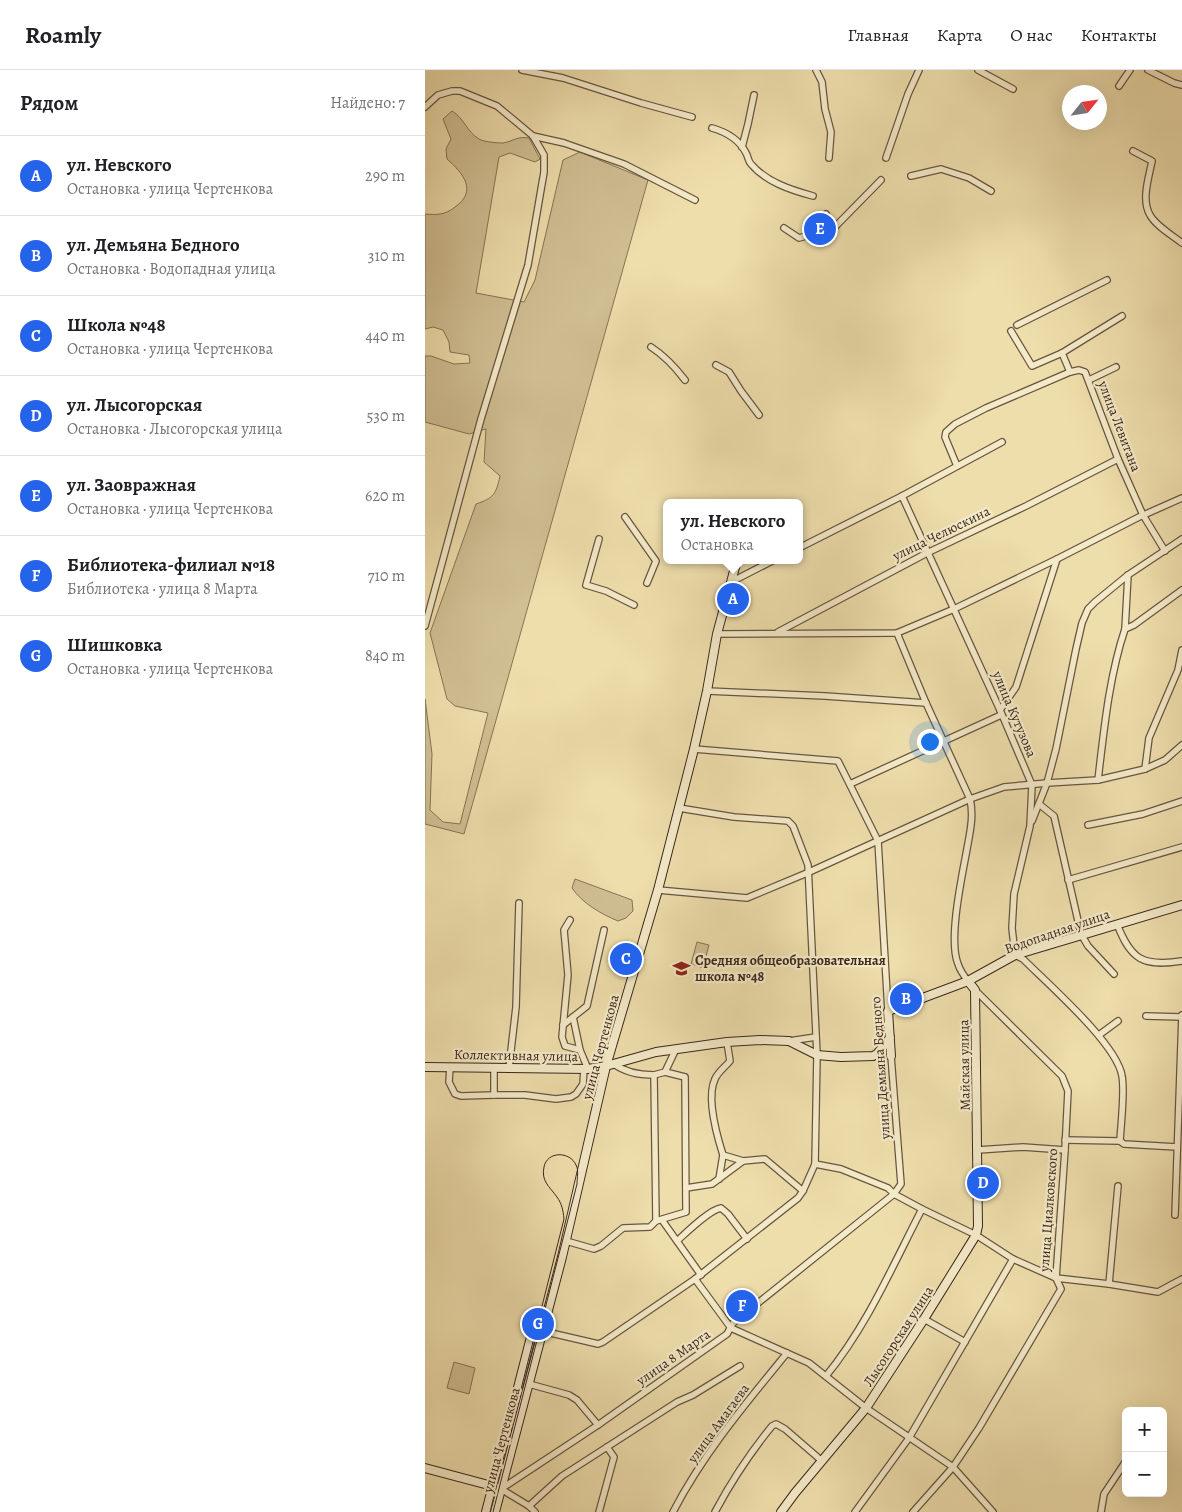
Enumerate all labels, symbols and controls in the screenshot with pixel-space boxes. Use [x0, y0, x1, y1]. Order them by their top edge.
text: Roamly [25, 19, 101, 51]
text: Главная [848, 23, 909, 47]
text: Карта [937, 23, 982, 47]
text: О нас [1010, 23, 1053, 47]
text: Контакты [1081, 23, 1157, 47]
north arrow [1062, 85, 1107, 130]
text: Рядом [20, 89, 78, 117]
text: Найдено: 7 [330, 92, 405, 114]
text: ул. Невского [67, 152, 172, 178]
text: A [31, 165, 41, 187]
text: 290 m [365, 165, 405, 187]
text: Остановка · улица Чертенкова [67, 178, 273, 200]
pin: E [804, 210, 836, 248]
text: ул. Демьяна Бедного [67, 232, 240, 258]
text: B [31, 245, 41, 267]
text: 310 m [368, 245, 405, 267]
text: Остановка · Водопадная улица [67, 258, 276, 280]
text: Школа №48 [67, 312, 166, 338]
text: C [31, 325, 41, 347]
text: 440 m [365, 325, 405, 347]
text: Остановка · улица Чертенкова [67, 338, 273, 360]
street label: улица Левитана [1093, 377, 1146, 475]
text: ул. Лысогорская [67, 392, 202, 418]
text: D [30, 405, 42, 427]
text: 530 m [366, 405, 405, 427]
text: Остановка · Лысогорская улица [67, 418, 282, 440]
text: ул. Заовражная [67, 472, 196, 498]
text: E [31, 485, 41, 507]
text: 620 m [365, 485, 405, 507]
text: Остановка · улица Чертенкова [67, 498, 273, 520]
popup [663, 499, 803, 564]
street label: улица Челюскина [888, 501, 994, 566]
text: ул. Невского [681, 508, 785, 534]
text: Остановка [681, 534, 754, 556]
text: Библиотека-филиал №18 [67, 552, 275, 578]
text: F [32, 565, 40, 587]
text: 710 m [368, 565, 405, 587]
text: Библиотека · улица 8 Марта [67, 578, 258, 600]
pin: A [717, 580, 749, 618]
text: Шишковка [67, 632, 162, 658]
text: G [31, 645, 41, 667]
text: 840 m [365, 645, 405, 667]
text: Остановка · улица Чертенкова [67, 658, 273, 680]
street label: улица Кутузова [987, 667, 1041, 761]
your location [917, 729, 943, 755]
street label: Водопадная улица [1002, 904, 1113, 958]
pin: C [610, 940, 642, 978]
place label: Средняя общеобразовательная школа №48 [695, 951, 886, 986]
school or university icon: Средняя общеобразовательная школа №48 [671, 958, 691, 978]
pin: B [890, 980, 922, 1018]
street label: улица Чертенкова [577, 992, 624, 1103]
street label: улица Демьяна Бедного [866, 996, 895, 1141]
street label: Майская улица [954, 1019, 975, 1111]
street label: Коллективная улица [454, 1045, 579, 1066]
street label: улица Циалковского [1035, 1148, 1062, 1273]
pin: D [967, 1164, 999, 1202]
street label: Лысогорская улица [859, 1282, 938, 1390]
pin: F [726, 1287, 758, 1325]
pin: G [522, 1305, 554, 1343]
street label: улица 8 Марта [632, 1325, 715, 1391]
street label: улица Амагаева [682, 1379, 754, 1468]
street label: улица Чертенкова [478, 1385, 525, 1496]
map controls [1122, 1407, 1167, 1497]
button: + [1122, 1407, 1167, 1452]
button: − [1122, 1452, 1167, 1497]

